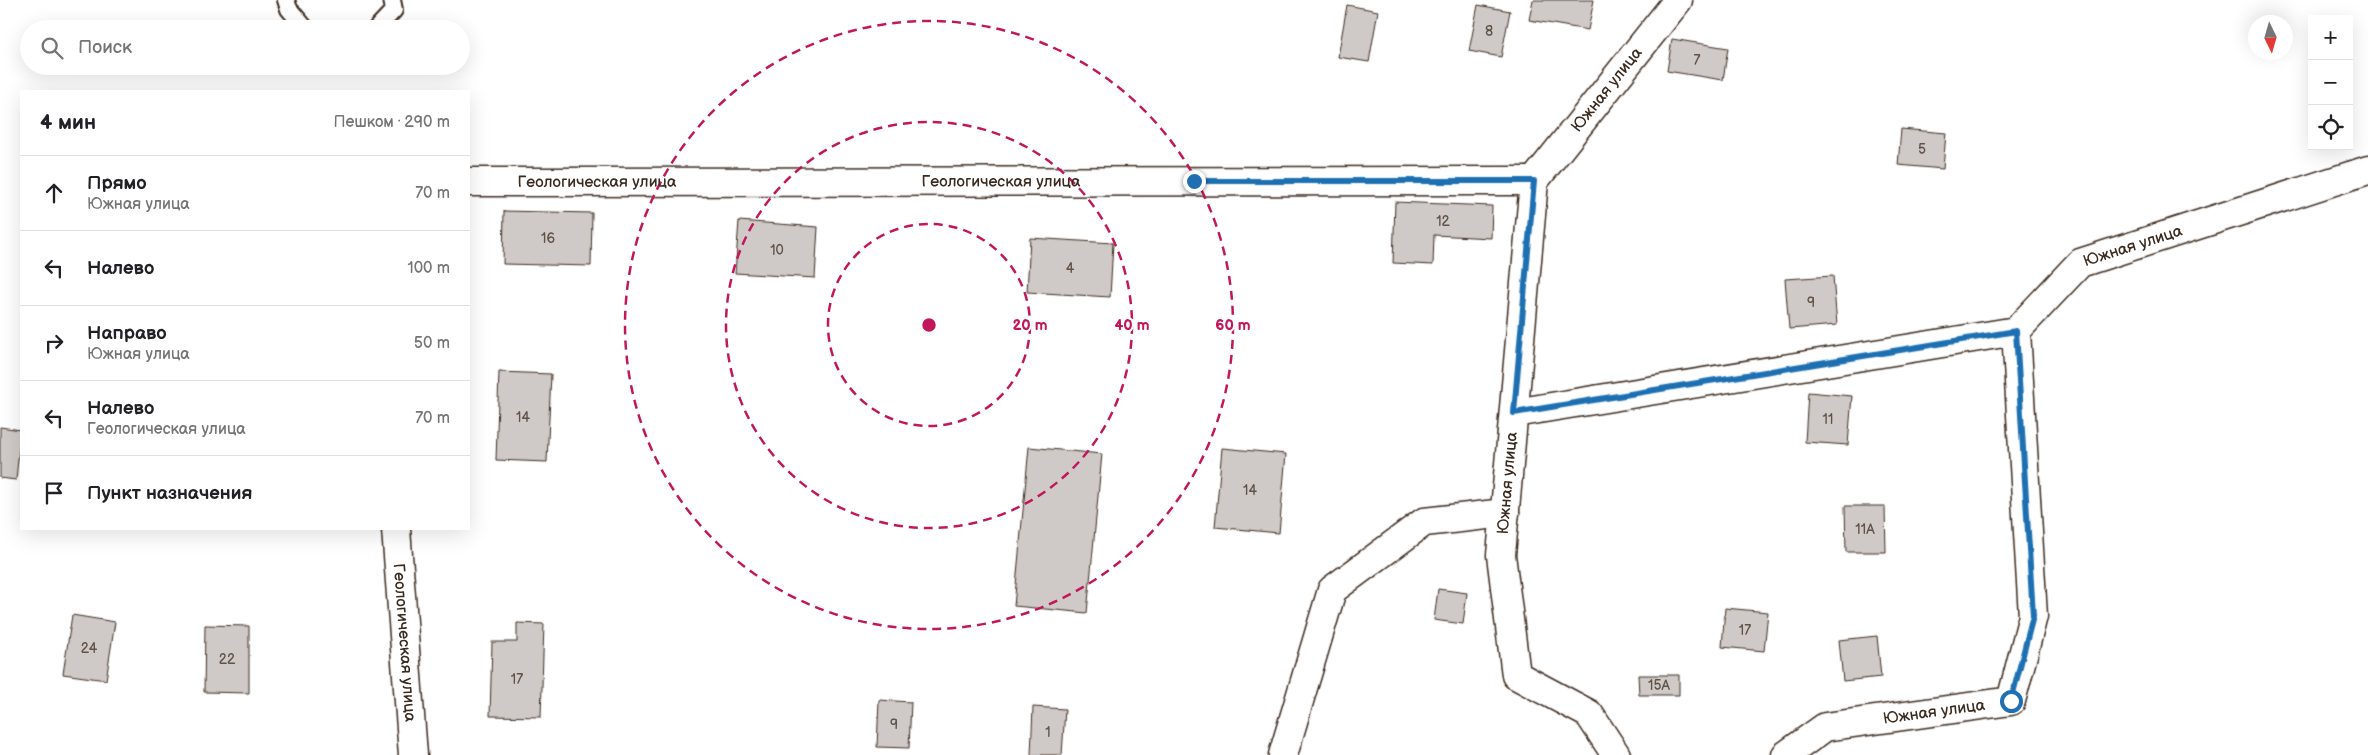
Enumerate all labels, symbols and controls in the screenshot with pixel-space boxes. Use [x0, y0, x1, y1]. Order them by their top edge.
north arrow [2248, 15, 2293, 60]
map controls [2308, 15, 2353, 150]
button: + [2308, 15, 2353, 60]
search box [20, 20, 470, 75]
house number: 8 [1485, 23, 1493, 40]
icon: search [38, 34, 66, 62]
text: Поиск [78, 36, 132, 59]
street label: Южная улица [1567, 43, 1646, 136]
house number: 7 [1694, 52, 1701, 69]
button: − [2308, 60, 2353, 105]
button: locate [2308, 105, 2353, 150]
text: 4 мин [40, 110, 96, 135]
text: Пешком · 290 m [334, 113, 450, 132]
house number: 5 [1918, 141, 1926, 158]
route end [1183, 170, 1206, 193]
text: Прямо [87, 172, 147, 195]
street label: Геологическая улица [518, 172, 677, 191]
street label: Геологическая улица [922, 172, 1081, 191]
icon: ahead [40, 179, 68, 207]
text: 70 m [415, 184, 450, 203]
text: Южная улица [87, 195, 190, 214]
house number: 12 [1436, 213, 1451, 230]
street label: Южная улица [2081, 221, 2185, 271]
house number: 16 [541, 230, 555, 247]
house number: 10 [770, 242, 784, 259]
icon: left [40, 254, 68, 282]
text: Налево [87, 257, 154, 280]
text: 100 m [407, 259, 450, 278]
house number: 4 [1066, 260, 1075, 277]
house number: 9 [1807, 294, 1815, 311]
centre of rings [920, 316, 938, 334]
text: 20 m [1013, 316, 1048, 335]
text: 40 m [1114, 316, 1150, 335]
text: 60 m [1215, 316, 1251, 335]
text: Направо [87, 322, 167, 345]
icon: right [40, 329, 68, 357]
text: 50 m [414, 334, 450, 353]
text: Южная улица [87, 345, 190, 364]
text: Налево [87, 397, 154, 420]
icon: left [40, 404, 68, 432]
text: 70 m [415, 409, 450, 428]
house number: 14 [516, 409, 530, 426]
house number: 11 [1823, 411, 1833, 428]
text: Геологическая улица [87, 420, 246, 439]
street label: Южная улица [1493, 430, 1521, 535]
icon: arrive [40, 479, 68, 507]
text: Пункт назначения [87, 482, 252, 505]
house number: 14 [1243, 482, 1257, 499]
house number: 11А [1855, 521, 1875, 538]
street label: Геологическая улица [389, 563, 420, 723]
house number: 17 [1739, 622, 1751, 639]
house number: 24 [81, 640, 98, 657]
house number: 22 [219, 651, 236, 668]
house number: 17 [511, 671, 523, 688]
house number: 15А [1648, 677, 1670, 694]
route start [2000, 690, 2023, 713]
street label: Южная улица [1882, 695, 1987, 728]
house number: 9 [890, 716, 898, 733]
house number: 1 [1045, 724, 1051, 741]

